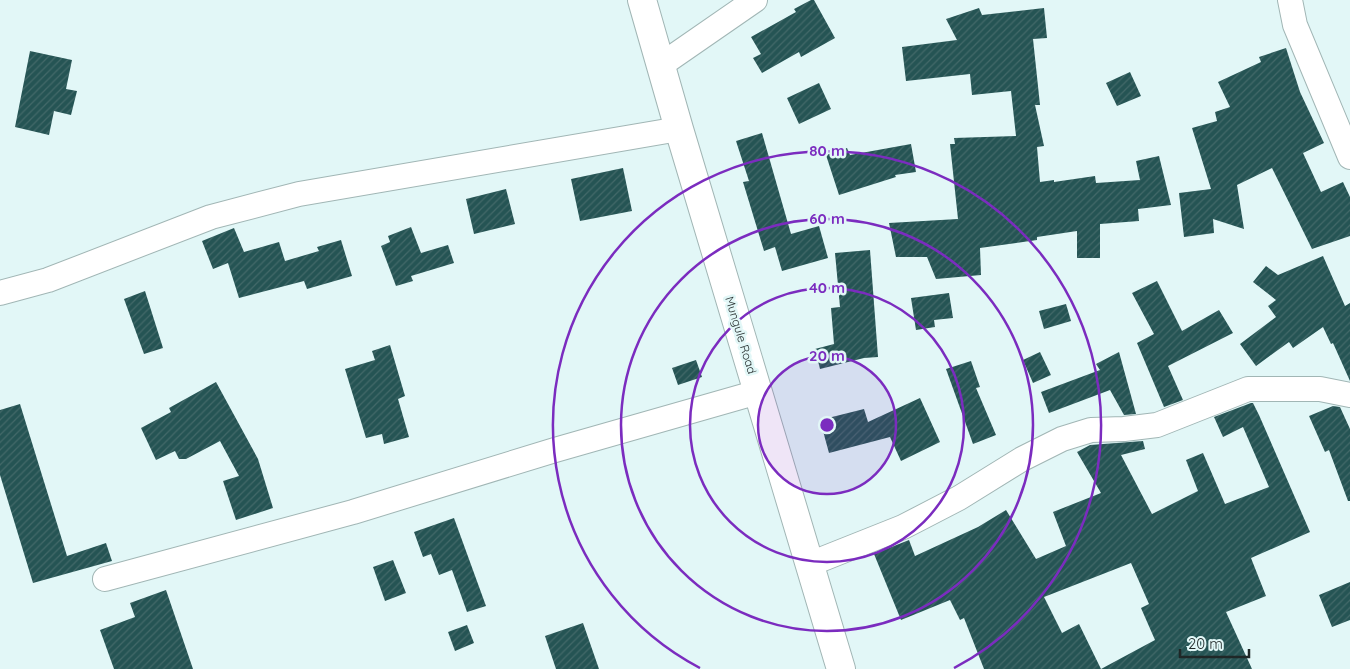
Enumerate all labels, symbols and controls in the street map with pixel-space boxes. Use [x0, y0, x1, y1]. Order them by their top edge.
text: 80 m [809, 141, 845, 160]
text: 60 m [809, 209, 845, 228]
text: 40 m [809, 278, 845, 297]
street label: Mungule Road [722, 294, 760, 376]
text: 20 m [809, 346, 845, 365]
centre of rings [818, 416, 836, 434]
scale bar [1180, 626, 1249, 658]
text: 20 m [1188, 634, 1223, 653]

